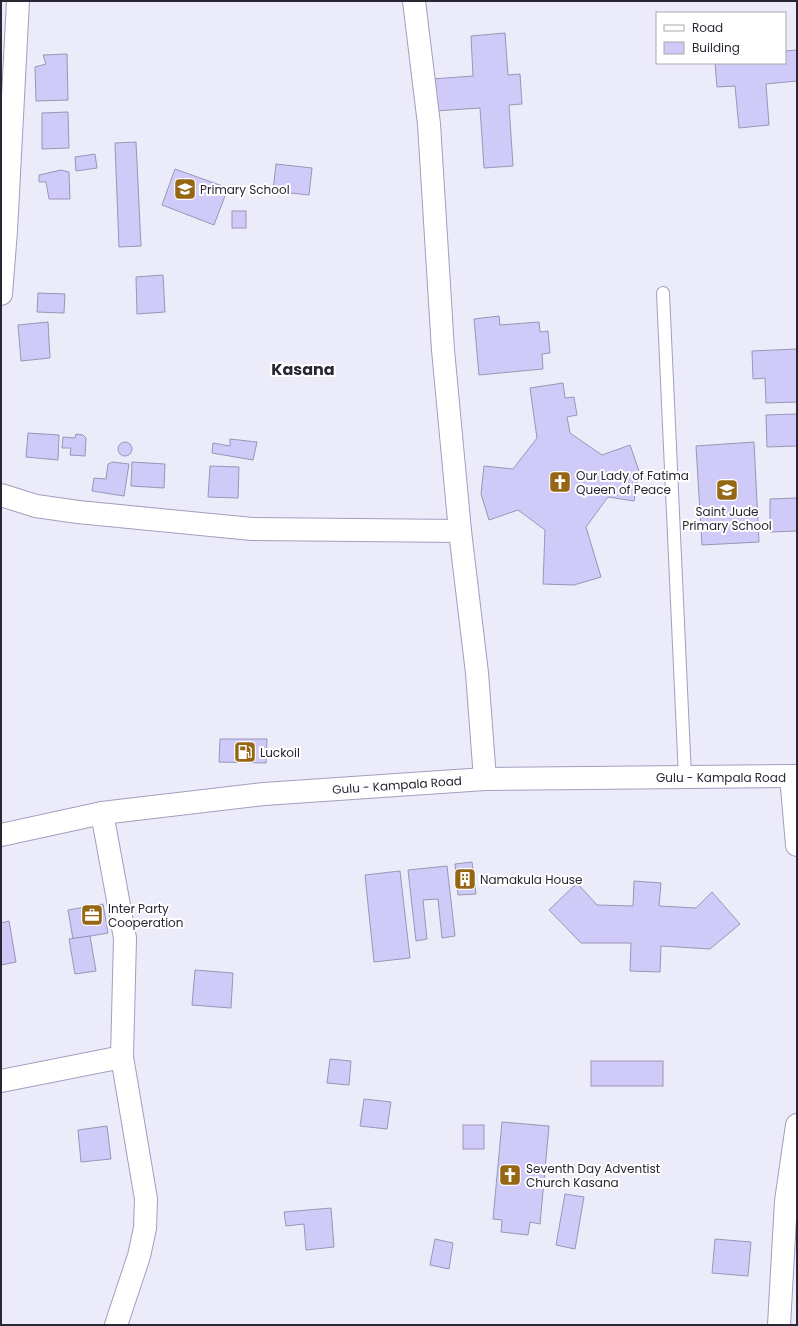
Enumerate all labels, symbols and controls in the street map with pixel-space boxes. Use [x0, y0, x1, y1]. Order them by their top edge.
legend [656, 12, 786, 64]
text: Road [692, 19, 723, 36]
text: Building [692, 39, 740, 56]
school or university icon: Primary School [172, 176, 198, 202]
place label: Primary School [200, 181, 290, 198]
district label: Kasana [271, 358, 335, 381]
place label: Our Lady of Fatima Queen of Peace [576, 467, 689, 498]
church icon: Our Lady of Fatima Queen of Peace [547, 469, 573, 495]
school or university icon: Saint Jude Primary School [714, 477, 740, 503]
place label: Saint Jude Primary School [682, 503, 772, 534]
fuel station icon: Luckoil [232, 739, 258, 765]
place label: Luckoil [260, 744, 300, 761]
street label: Gulu - Kampala Road [656, 769, 786, 786]
street label: Gulu - Kampala Road [332, 772, 462, 798]
building icon: Namakula House [452, 866, 478, 892]
place label: Namakula House [480, 871, 583, 888]
place label: Inter Party Cooperation [108, 900, 183, 931]
office icon: Inter Party Cooperation [79, 902, 105, 928]
place label: Seventh Day Adventist Church Kasana [526, 1160, 660, 1191]
church icon: Seventh Day Adventist Church Kasana [497, 1162, 523, 1188]

